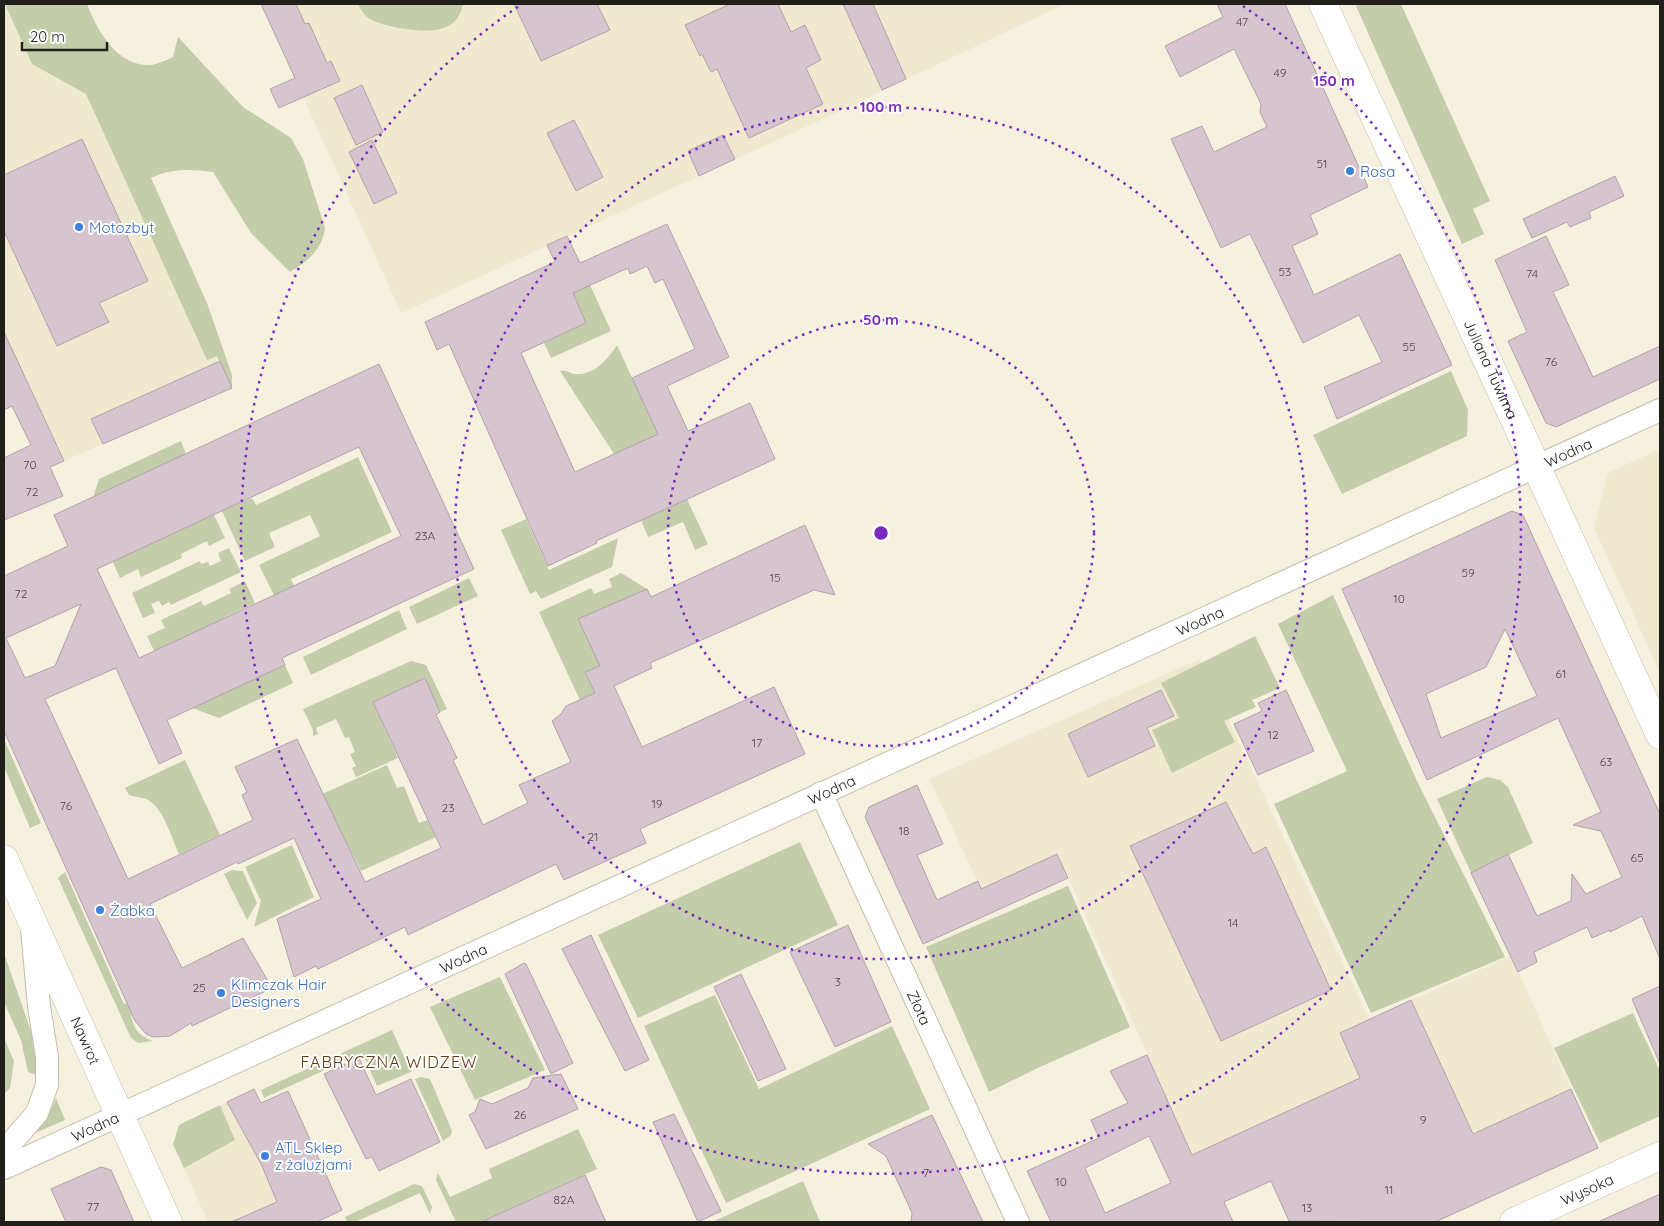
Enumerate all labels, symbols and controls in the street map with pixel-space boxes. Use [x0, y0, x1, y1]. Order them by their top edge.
house number: 47 [1236, 14, 1248, 29]
scale bar [22, 20, 108, 52]
text: 20 m [30, 27, 65, 46]
house number: 49 [1274, 65, 1287, 80]
text: 150 m [1313, 71, 1355, 90]
text: 100 m [860, 97, 902, 116]
house number: 51 [1317, 156, 1327, 171]
place label: Rosa [1360, 162, 1395, 181]
marker: Rosa [1344, 165, 1356, 177]
place label: Motozbyt [89, 218, 154, 237]
marker: Motozbyt [73, 221, 85, 233]
house number: 53 [1279, 264, 1291, 279]
house number: 74 [1526, 266, 1538, 281]
text: 50 m [863, 310, 899, 329]
street label: Juliana Tuwima [1460, 316, 1523, 422]
house number: 55 [1402, 339, 1416, 354]
house number: 76 [1545, 354, 1558, 369]
street label: Wodna [1541, 433, 1595, 471]
house number: 70 [23, 457, 37, 472]
house number: 72 [26, 484, 39, 499]
centre of rings [872, 524, 890, 542]
house number: 23A [415, 528, 436, 543]
house number: 59 [1461, 565, 1475, 580]
house number: 15 [770, 570, 780, 585]
house number: 72 [15, 586, 28, 601]
house number: 10 [1393, 591, 1405, 606]
street label: Wodna [1173, 602, 1226, 640]
house number: 61 [1556, 666, 1566, 681]
house number: 12 [1267, 727, 1279, 742]
house number: 17 [752, 735, 762, 750]
house number: 63 [1600, 754, 1612, 769]
street label: Wodna [805, 770, 858, 808]
house number: 19 [651, 796, 663, 811]
house number: 76 [60, 798, 73, 813]
house number: 23 [442, 800, 454, 815]
house number: 18 [899, 823, 909, 838]
house number: 21 [587, 829, 599, 844]
house number: 65 [1631, 850, 1644, 865]
place label: Żabka [110, 901, 155, 920]
marker: Żabka [94, 904, 106, 916]
house number: 14 [1228, 915, 1238, 930]
street label: Wodna [436, 939, 490, 977]
house number: 3 [835, 974, 841, 989]
place label: Klimczak Hair Designers [231, 975, 327, 1011]
house number: 25 [192, 980, 206, 995]
marker: Klimczak Hair Designers [215, 987, 227, 999]
street label: Złota [903, 987, 936, 1028]
street label: Nawrot [67, 1013, 105, 1067]
district label: FABRYCZNA WIDZEW [301, 1052, 477, 1072]
street label: Wodna [68, 1107, 122, 1145]
house number: 26 [513, 1107, 527, 1122]
house number: 9 [1420, 1112, 1427, 1127]
place label: ATL Sklep z żaluzjami [275, 1138, 352, 1174]
marker: ATL Sklep z żaluzjami [259, 1150, 271, 1162]
house number: 7 [923, 1165, 929, 1180]
street label: Wysoka [1557, 1169, 1616, 1209]
house number: 10 [1055, 1174, 1067, 1189]
house number: 11 [1385, 1182, 1393, 1197]
house number: 82A [554, 1192, 575, 1207]
house number: 77 [87, 1199, 99, 1214]
house number: 13 [1302, 1200, 1312, 1215]

